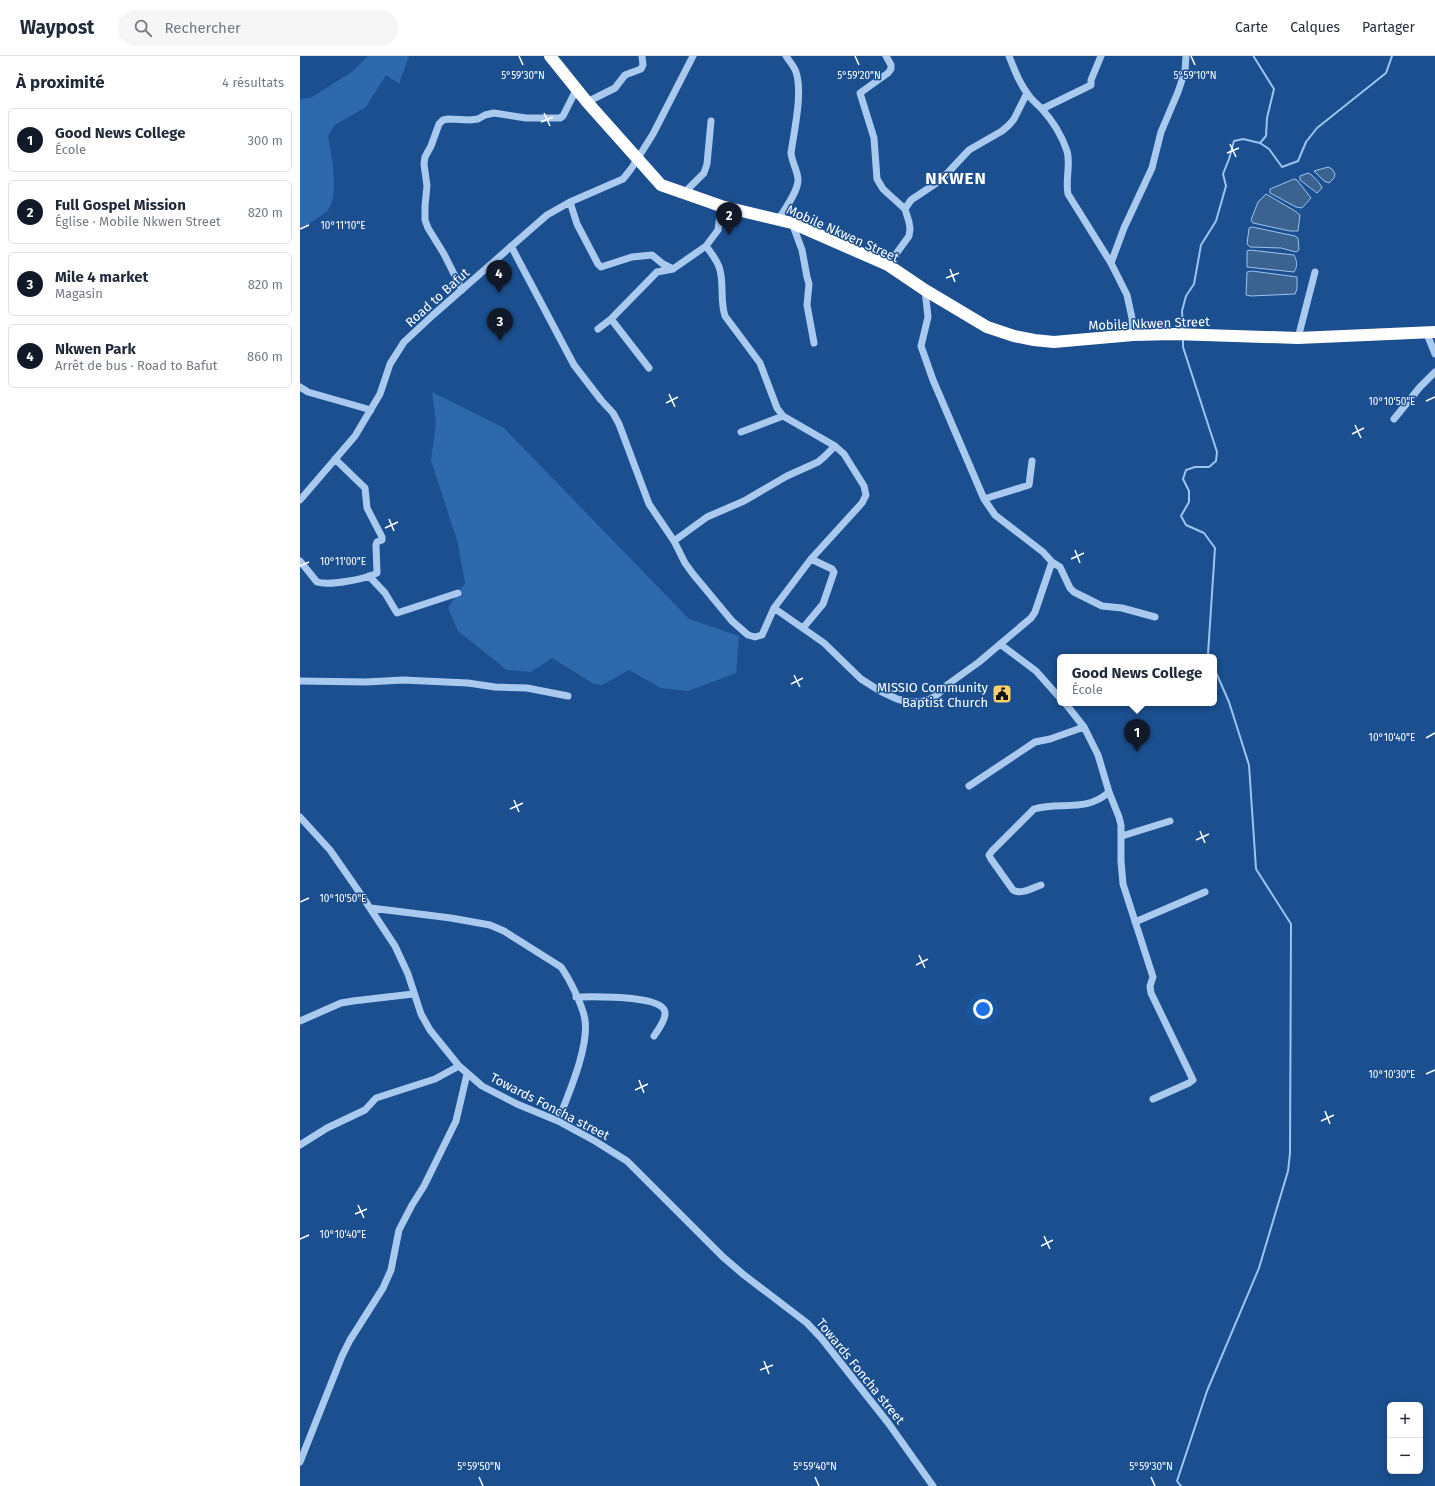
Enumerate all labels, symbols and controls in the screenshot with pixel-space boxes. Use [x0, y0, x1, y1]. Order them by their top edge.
search box [118, 10, 398, 46]
text: Waypost [20, 16, 94, 39]
icon: search [132, 17, 154, 39]
text: Rechercher [164, 19, 241, 37]
text: Carte [1235, 19, 1268, 36]
text: Calques [1290, 19, 1340, 36]
text: Partager [1362, 19, 1415, 36]
text: 5°59'30"N [501, 70, 545, 82]
text: 5°59'20"N [837, 70, 881, 82]
text: 5°59'10"N [1173, 70, 1217, 82]
text: À proximité [16, 72, 105, 93]
text: 4 résultats [222, 75, 284, 90]
text: Good News College [55, 124, 185, 142]
text: 1 [27, 133, 33, 148]
text: 300 m [247, 133, 283, 148]
text: École [55, 142, 86, 157]
district label: NKWEN [925, 168, 987, 189]
text: Full Gospel Mission [55, 196, 186, 214]
pin: 2 [716, 202, 742, 235]
street label: Mobile Nkwen Street [784, 202, 902, 265]
text: 2 [27, 205, 33, 220]
text: 820 m [248, 205, 283, 220]
text: Église · Mobile Nkwen Street [55, 214, 221, 229]
text: 10°11'10"E [321, 220, 366, 232]
pin: 4 [486, 260, 512, 293]
street label: Road to Bafut [402, 265, 473, 330]
text: Mile 4 market [55, 268, 148, 286]
text: 3 [27, 277, 33, 292]
text: 820 m [248, 277, 283, 292]
text: Magasin [55, 286, 103, 301]
pin: 3 [487, 308, 513, 341]
street label: Mobile Nkwen Street [1088, 314, 1210, 333]
text: Nkwen Park [55, 340, 136, 358]
text: 4 [26, 349, 34, 364]
text: 860 m [247, 349, 283, 364]
text: Arrêt de bus · Road to Bafut [55, 358, 218, 373]
text: 10°10'50"E [1369, 396, 1415, 408]
text: 10°11'00"E [320, 556, 366, 568]
popup [1057, 654, 1217, 706]
text: Good News College [1072, 664, 1202, 682]
place label: MISSIO Community Baptist Church [877, 680, 989, 710]
text: École [1072, 682, 1103, 697]
public building icon: MISSIO Community Baptist Church [991, 683, 1013, 705]
pin: 1 [1124, 719, 1150, 752]
text: 10°10'40"E [1369, 732, 1415, 744]
text: 10°10'50"E [320, 893, 366, 905]
your location [973, 999, 993, 1019]
text: 10°10'30"E [1369, 1069, 1415, 1081]
street label: Towards Foncha street [488, 1070, 612, 1143]
text: 10°10'40"E [320, 1229, 366, 1241]
street label: Towards Foncha street [813, 1315, 908, 1427]
map controls [1387, 1402, 1423, 1474]
button: + [1387, 1402, 1423, 1438]
button: − [1387, 1438, 1423, 1474]
text: 5°59'50"N [457, 1461, 501, 1473]
text: 5°59'40"N [793, 1461, 837, 1473]
text: 5°59'30"N [1129, 1461, 1173, 1473]

